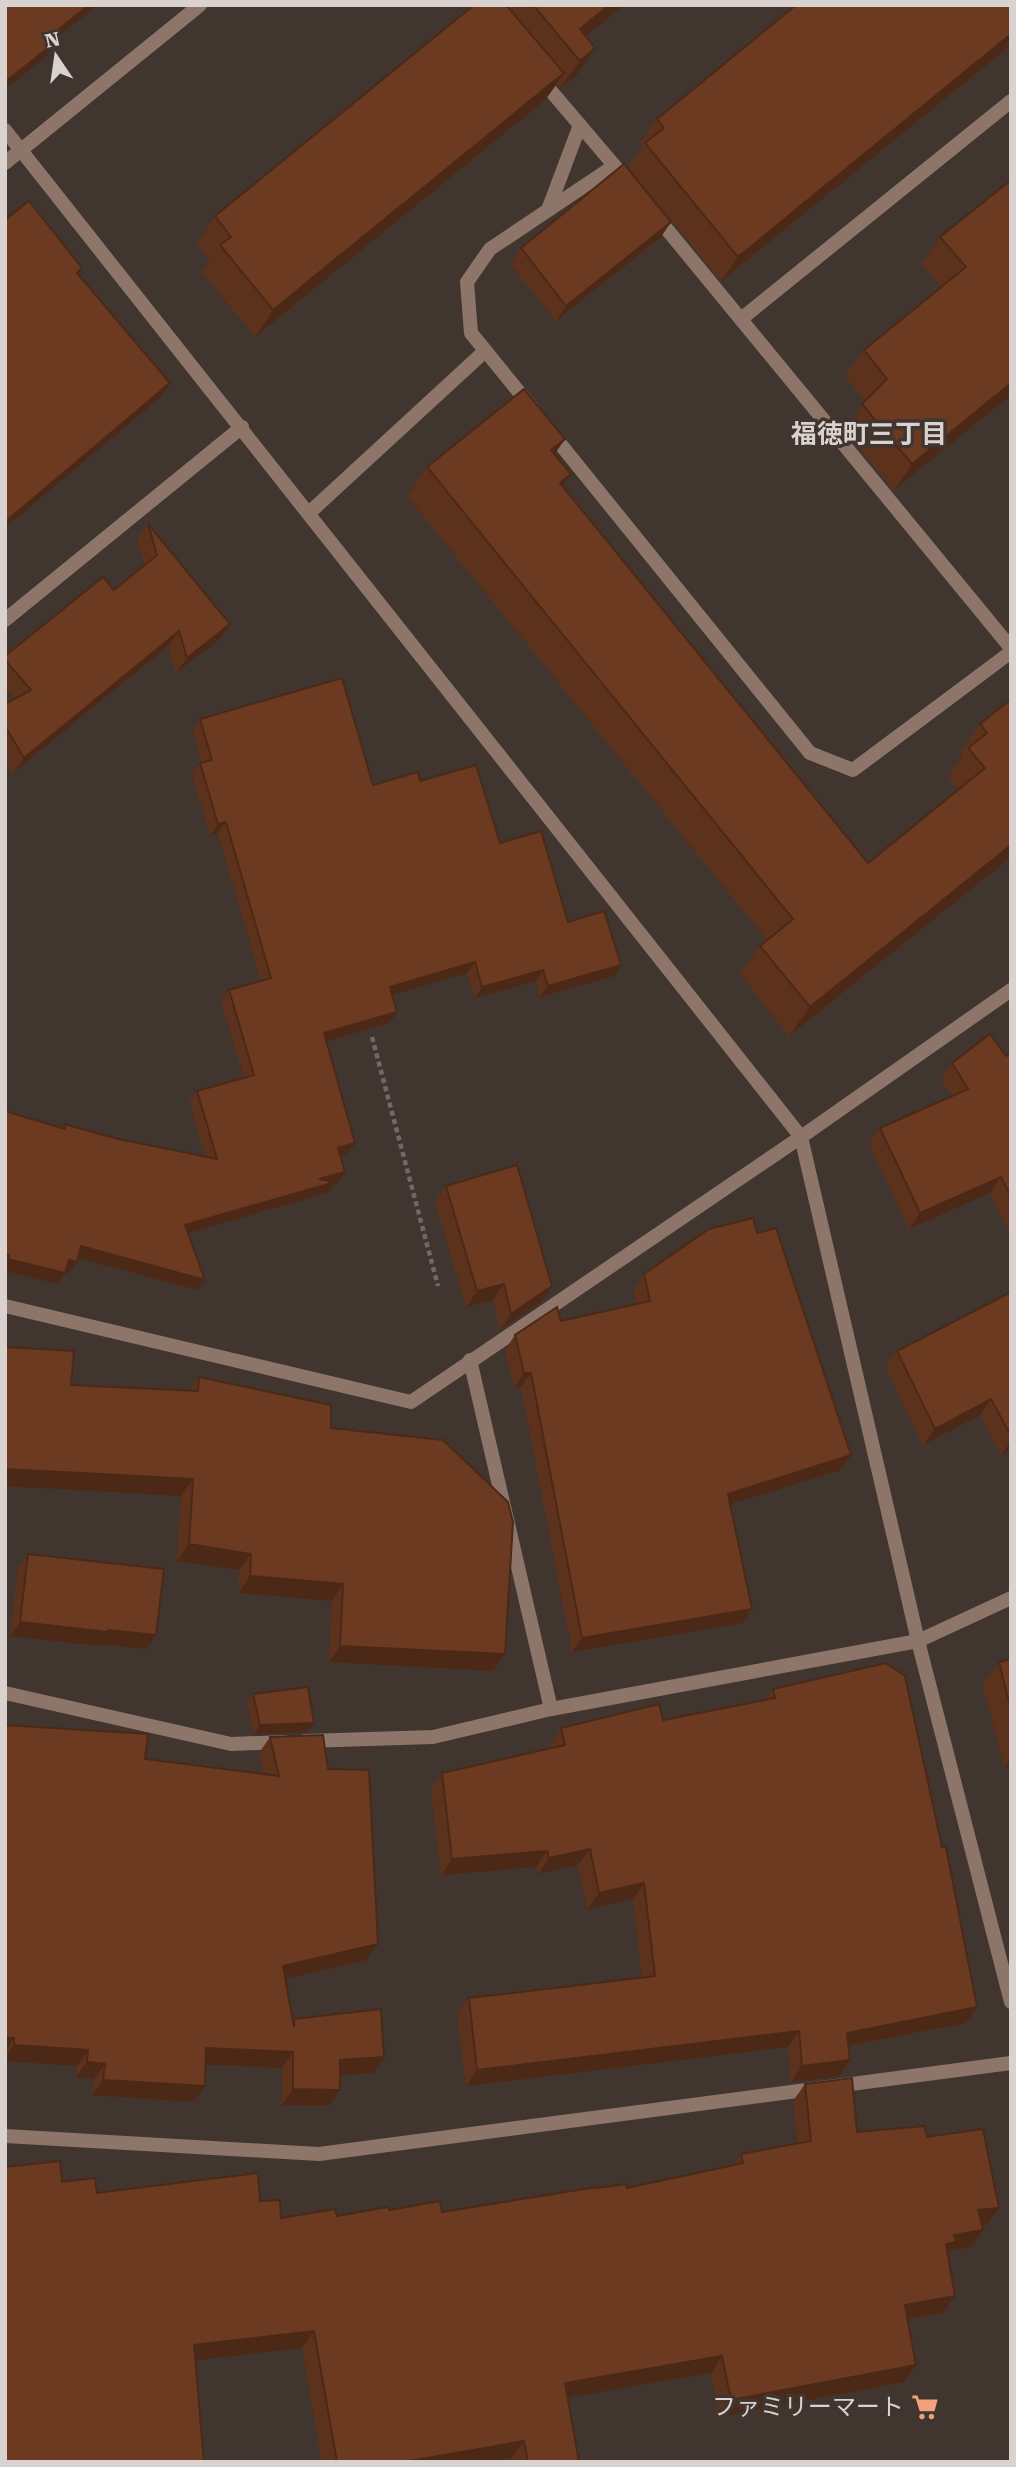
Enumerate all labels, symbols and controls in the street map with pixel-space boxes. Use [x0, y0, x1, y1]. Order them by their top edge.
north arrow [21, 21, 91, 91]
text: N [43, 27, 62, 53]
district label: 福徳町三丁目 [791, 419, 947, 449]
supermarket icon: ファミリーマート [910, 2392, 940, 2422]
place label: ファミリーマート [712, 2393, 904, 2421]

